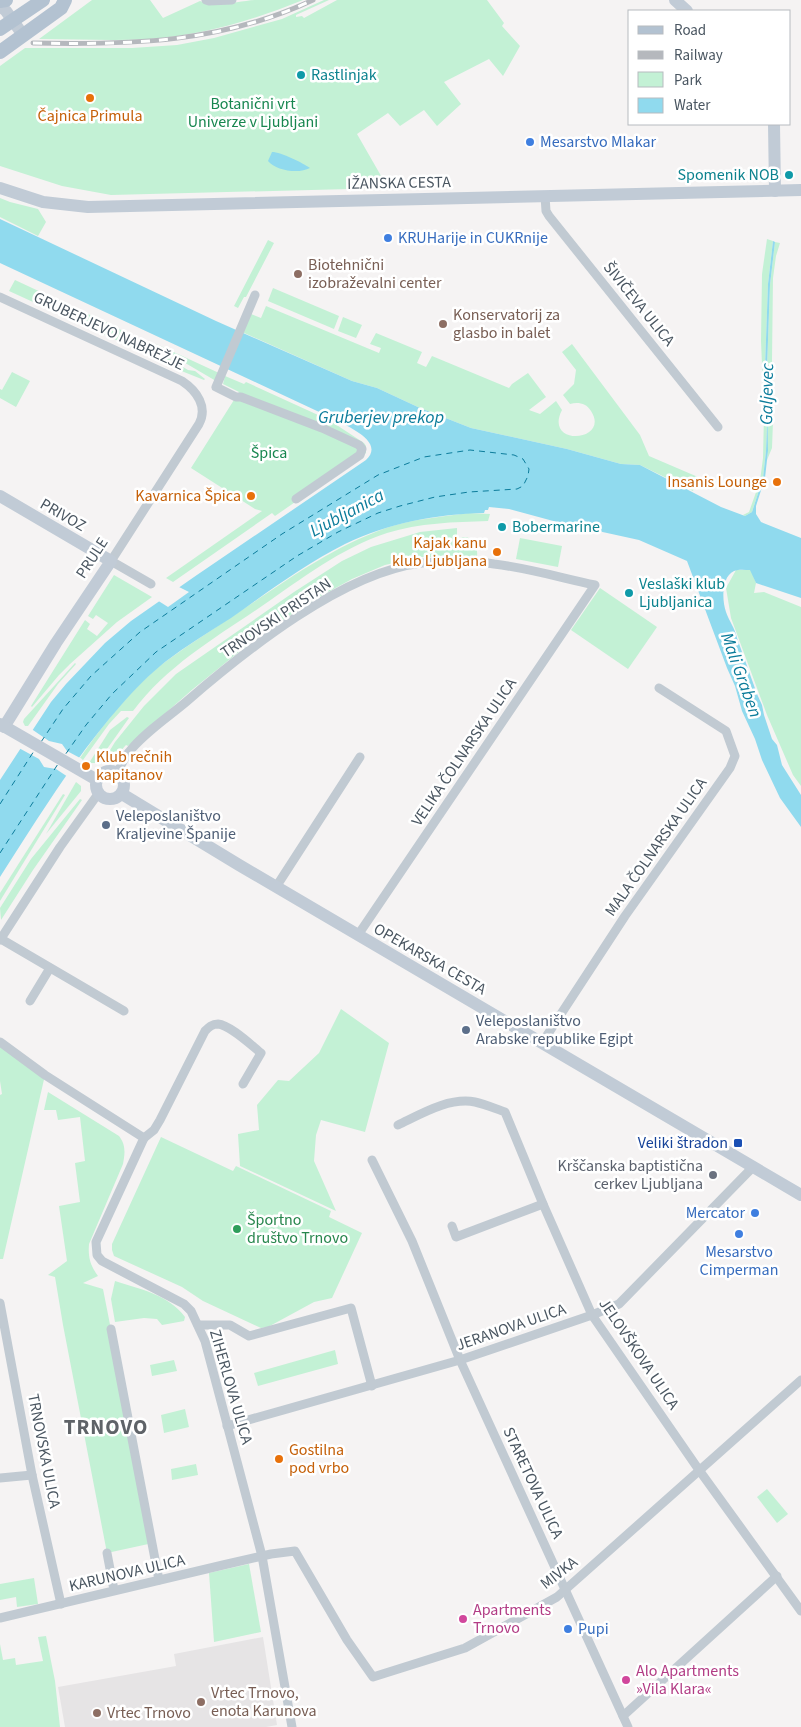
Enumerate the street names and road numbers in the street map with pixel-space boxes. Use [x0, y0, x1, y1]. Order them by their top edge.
street label: IŽANSKA CESTA [347, 171, 451, 195]
street label: ŠIVIČEVA ULICA [598, 257, 680, 351]
street label: GRUBERJEVO NABREŽJE [30, 286, 188, 376]
street label: PRIVOZ [36, 493, 90, 537]
street label: PRULE [71, 533, 113, 583]
street label: TRNOVSKI PRISTAN [216, 573, 336, 663]
street label: VELIKA ČOLNARSKA ULICA [406, 673, 522, 830]
street label: MALA ČOLNARSKA ULICA [600, 773, 712, 921]
street label: OPEKARSKA CESTA [370, 918, 491, 1000]
street label: JELOVŠKOVA ULICA [594, 1294, 685, 1414]
street label: JERANOVA ULICA [453, 1298, 569, 1356]
street label: ZIHERLOVA ULICA [204, 1327, 258, 1447]
street label: TRNOVSKA ULICA [22, 1392, 66, 1510]
street label: STARETOVA ULICA [497, 1423, 569, 1543]
street label: KARUNOVA ULICA [67, 1549, 187, 1597]
street label: MIVKA [536, 1551, 583, 1595]

